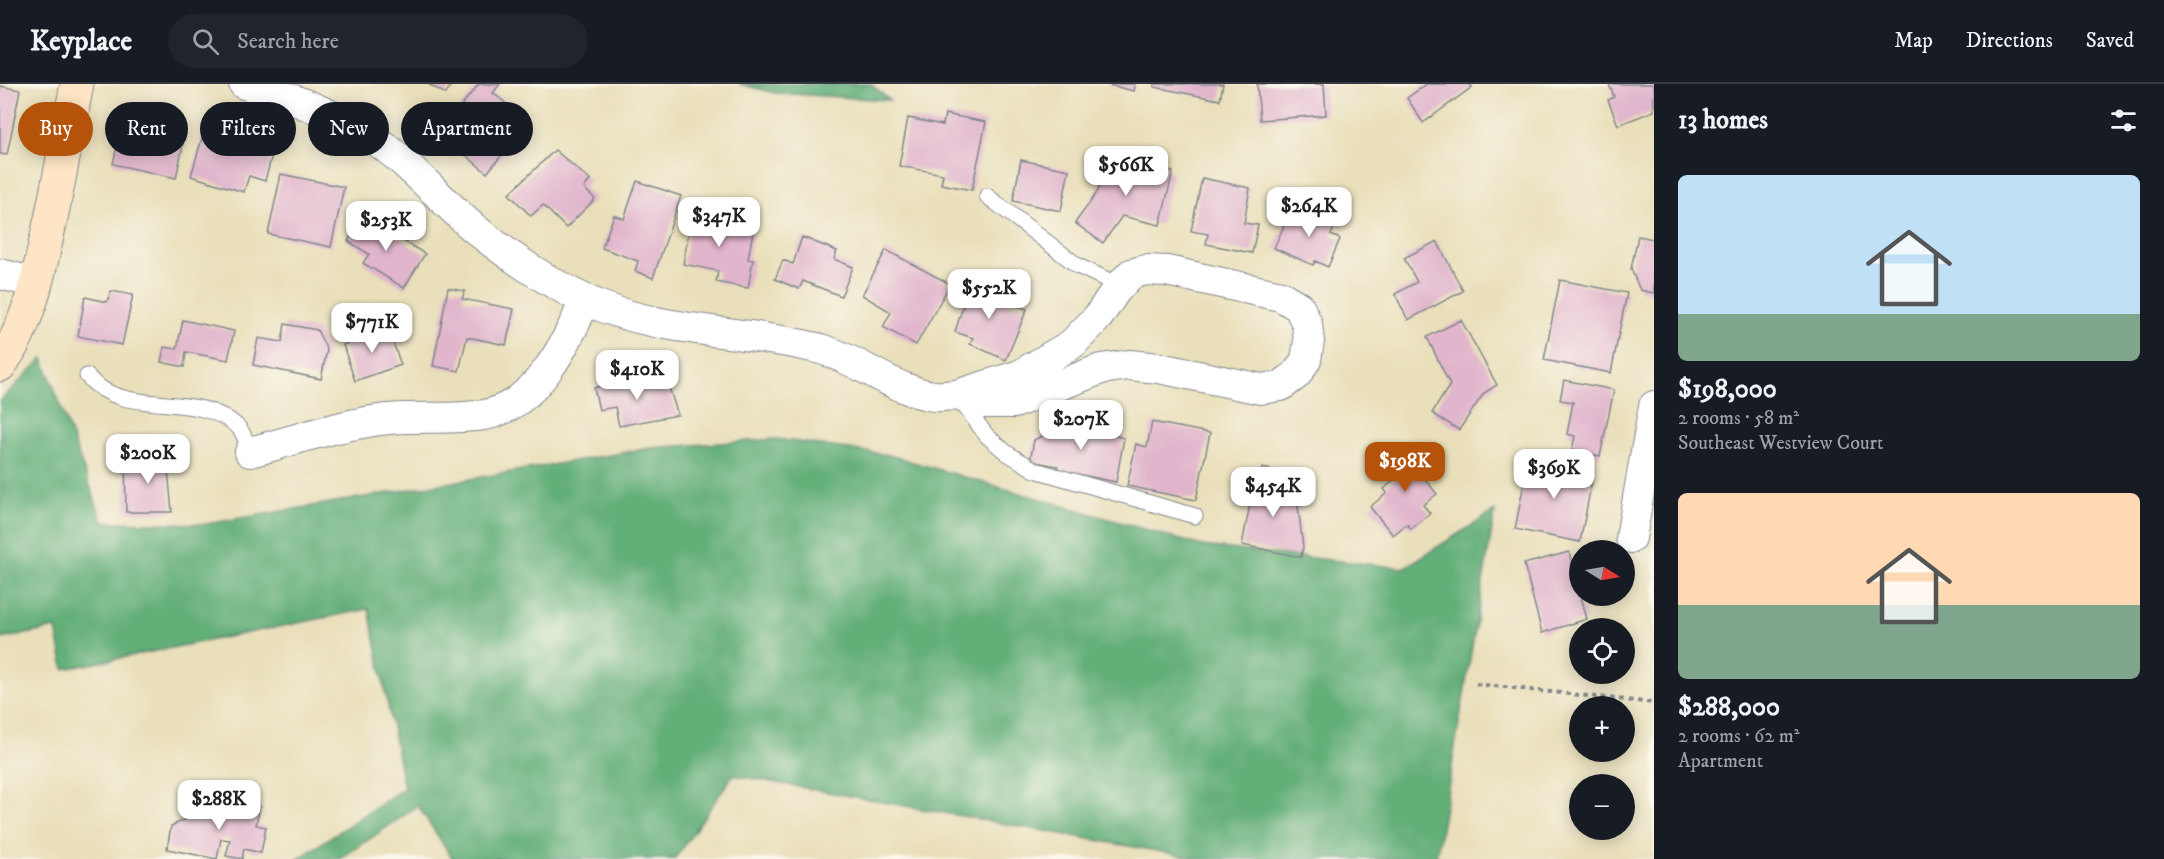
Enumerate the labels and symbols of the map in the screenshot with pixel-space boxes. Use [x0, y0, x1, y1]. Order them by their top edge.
pin: $566K [1084, 146, 1168, 197]
pin: $264K [1267, 187, 1351, 238]
pin: $347K [677, 197, 761, 248]
pin: $253K [344, 201, 428, 252]
pin: $552K [947, 269, 1031, 320]
pin: $771K [330, 303, 414, 354]
pin: $410K [595, 350, 679, 401]
pin: $207K [1039, 400, 1123, 451]
pin: $200K [106, 434, 190, 485]
pin: $198K [1363, 442, 1447, 493]
pin: $369K [1512, 449, 1596, 500]
pin: $454K [1231, 467, 1315, 518]
north arrow [1569, 540, 1635, 606]
pin: $288K [177, 780, 261, 831]

